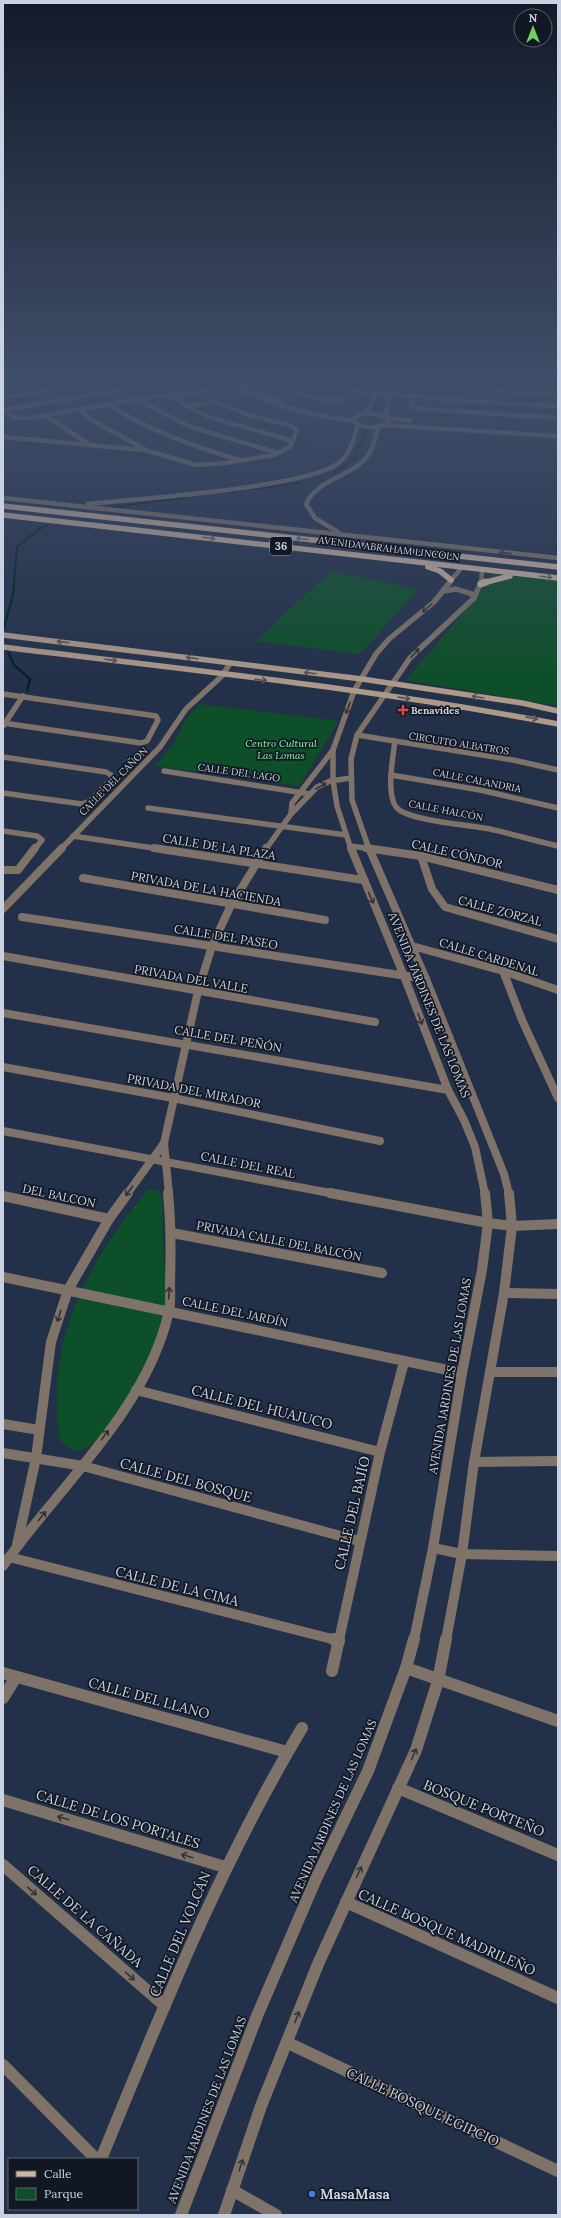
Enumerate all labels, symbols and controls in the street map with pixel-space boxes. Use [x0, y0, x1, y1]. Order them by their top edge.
north arrow [513, 8, 553, 48]
text: N [529, 11, 538, 25]
street label: AVENIDA ABRAHAM LINCOLN [317, 533, 461, 564]
one-way arrow [202, 534, 215, 541]
one-way arrow [296, 535, 309, 543]
road number: 36 [270, 537, 292, 555]
one-way arrow [499, 549, 512, 556]
one-way arrow [540, 573, 553, 580]
one-way arrow [422, 603, 433, 612]
one-way arrow [57, 638, 70, 646]
one-way arrow [410, 648, 420, 658]
one-way arrow [186, 654, 199, 662]
one-way arrow [104, 657, 117, 664]
one-way arrow [304, 669, 317, 677]
one-way arrow [254, 676, 267, 683]
one-way arrow [472, 692, 485, 700]
one-way arrow [397, 695, 410, 702]
one-way arrow [344, 701, 352, 713]
place label: Benavides [411, 704, 459, 717]
marker: Benavides [398, 705, 408, 715]
one-way arrow [526, 715, 539, 723]
street label: CIRCUITO ALBATROS [408, 729, 510, 758]
park label: Centro Cultural Las Lomas [245, 737, 317, 762]
street label: CALLE DEL CAÑON [76, 744, 151, 818]
street label: CALLE DEL LAGO [197, 760, 281, 785]
street label: CALLE CALANDRIA [432, 766, 523, 796]
one-way arrow [314, 781, 326, 789]
street label: CALLE HALCÓN [408, 797, 485, 824]
street label: CALLE DE LA PLAZA [161, 830, 277, 863]
street label: CALLE CÓNDOR [410, 836, 505, 871]
street label: PRIVADA DE LA HACIENDA [130, 868, 283, 909]
one-way arrow [368, 892, 375, 904]
street label: CALLE ZORZAL [457, 892, 544, 929]
street label: AVENIDA JARDINES DE LAS LOMAS [385, 909, 474, 1100]
street label: CALLE DEL PASEO [173, 921, 279, 952]
street label: CALLE CARDENAL [437, 934, 541, 979]
street label: PRIVADA DEL VALLE [133, 961, 249, 996]
one-way arrow [417, 1012, 425, 1024]
street label: CALLE DEL PEÑÓN [173, 1022, 283, 1055]
street label: PRIVADA DEL MIRADOR [126, 1070, 263, 1111]
street label: CALLE DEL REAL [199, 1148, 297, 1181]
street label: DEL BALCON [21, 1180, 97, 1211]
one-way arrow [125, 1186, 134, 1197]
street label: PRIVADA CALLE DEL BALCÓN [195, 1217, 363, 1264]
street label: AVENIDA JARDINES DE LAS LOMAS [425, 1276, 474, 1476]
one-way arrow [166, 1287, 173, 1300]
street label: CALLE DEL JARDÍN [181, 1293, 289, 1330]
one-way arrow [55, 1310, 63, 1322]
street label: CALLE DEL HUAJUCO [190, 1381, 334, 1433]
one-way arrow [101, 1429, 110, 1440]
street label: CALLE DEL BOSQUE [118, 1454, 254, 1506]
street label: CALLE DEL BAJÍO [330, 1454, 374, 1572]
one-way arrow [37, 1511, 46, 1522]
street label: CALLE DE LA CIMA [113, 1562, 241, 1610]
street label: CALLE DEL LLANO [86, 1673, 212, 1723]
street label: AVENIDA JARDINES DE LAS LOMAS [285, 1717, 380, 1906]
one-way arrow [410, 1748, 418, 1760]
street label: BOSQUE PORTEÑO [421, 1775, 547, 1841]
street label: CALLE DE LOS PORTALES [34, 1785, 202, 1853]
one-way arrow [57, 1814, 70, 1821]
one-way arrow [181, 1852, 194, 1859]
street label: CALLE DE LA CAÑADA [24, 1861, 147, 1971]
one-way arrow [356, 1866, 363, 1878]
street label: CALLE DEL VOLCÁN [145, 1868, 215, 1999]
street label: CALLE BOSQUE MADRILEÑO [355, 1885, 539, 1979]
one-way arrow [27, 1886, 38, 1895]
one-way arrow [125, 1972, 136, 1981]
one-way arrow [294, 2012, 302, 2024]
street label: AVENIDA JARDINES DE LAS LOMAS [164, 2014, 249, 2206]
street label: CALLE BOSQUE EGIPCIO [344, 2064, 502, 2150]
legend [8, 2158, 138, 2210]
one-way arrow [238, 2158, 245, 2171]
text: Calle [44, 2166, 72, 2181]
place label: MasaMasa [320, 2185, 391, 2203]
text: Parque [44, 2186, 84, 2201]
marker: MasaMasa [307, 2189, 317, 2199]

